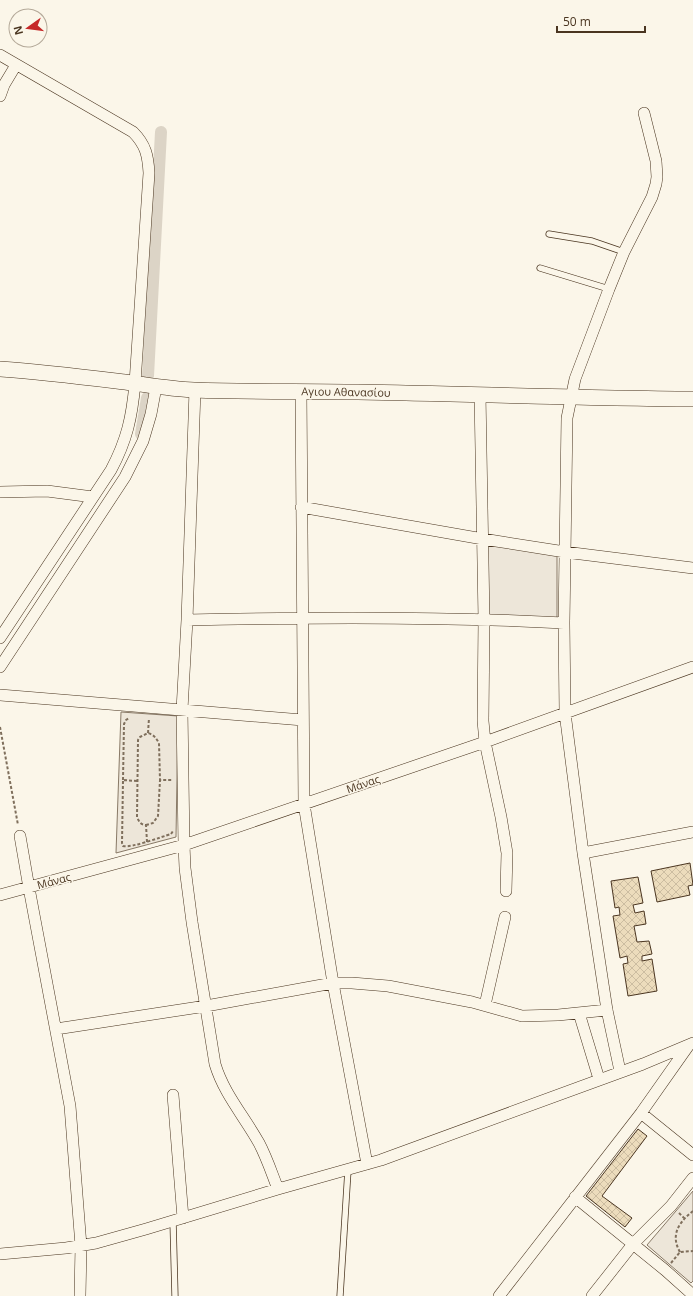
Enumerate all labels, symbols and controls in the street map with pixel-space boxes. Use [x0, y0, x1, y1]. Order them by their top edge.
north arrow [8, 8, 48, 48]
scale bar [557, 8, 645, 34]
text: 50 m [563, 13, 591, 30]
text: N [9, 24, 26, 37]
street label: Αγιου Αθανασίου [301, 383, 391, 400]
street label: Μάνας [344, 771, 382, 796]
street label: Μάνας [35, 869, 73, 892]

